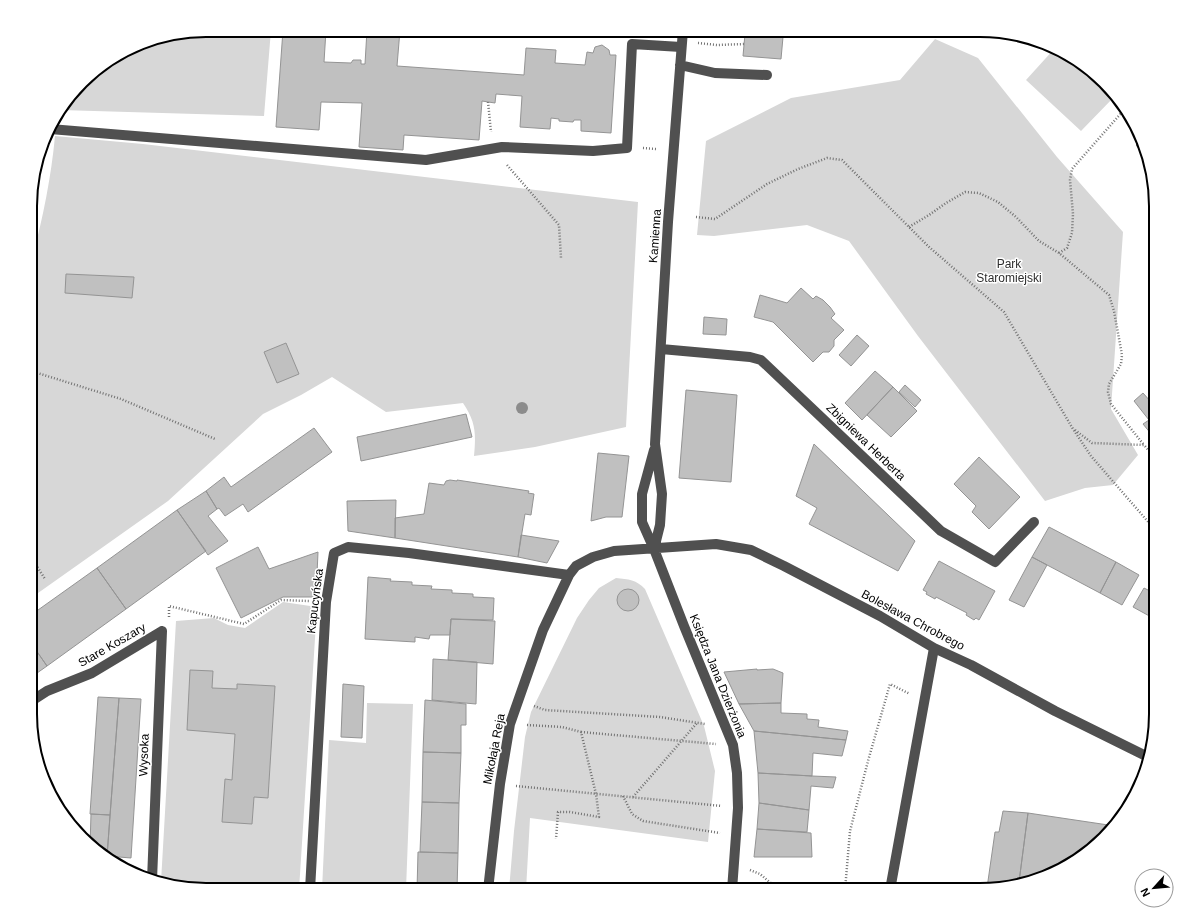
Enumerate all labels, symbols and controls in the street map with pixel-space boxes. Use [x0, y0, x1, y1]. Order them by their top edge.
street label: Kamienna [646, 208, 664, 263]
park label: Park Staromiejski [976, 257, 1042, 285]
street label: Zbigniewa Herberta [823, 401, 909, 484]
street label: Kapucyńska [304, 567, 326, 634]
street label: Bolesława Chrobrego [859, 587, 967, 653]
street label: Księdza Jana Dzierżonia [687, 612, 749, 740]
street label: Stare Koszary [76, 620, 148, 670]
street label: Mikołaja Reja [480, 712, 508, 786]
street label: Wysoka [136, 733, 152, 777]
north arrow [1134, 868, 1174, 908]
text: N [1138, 886, 1152, 899]

